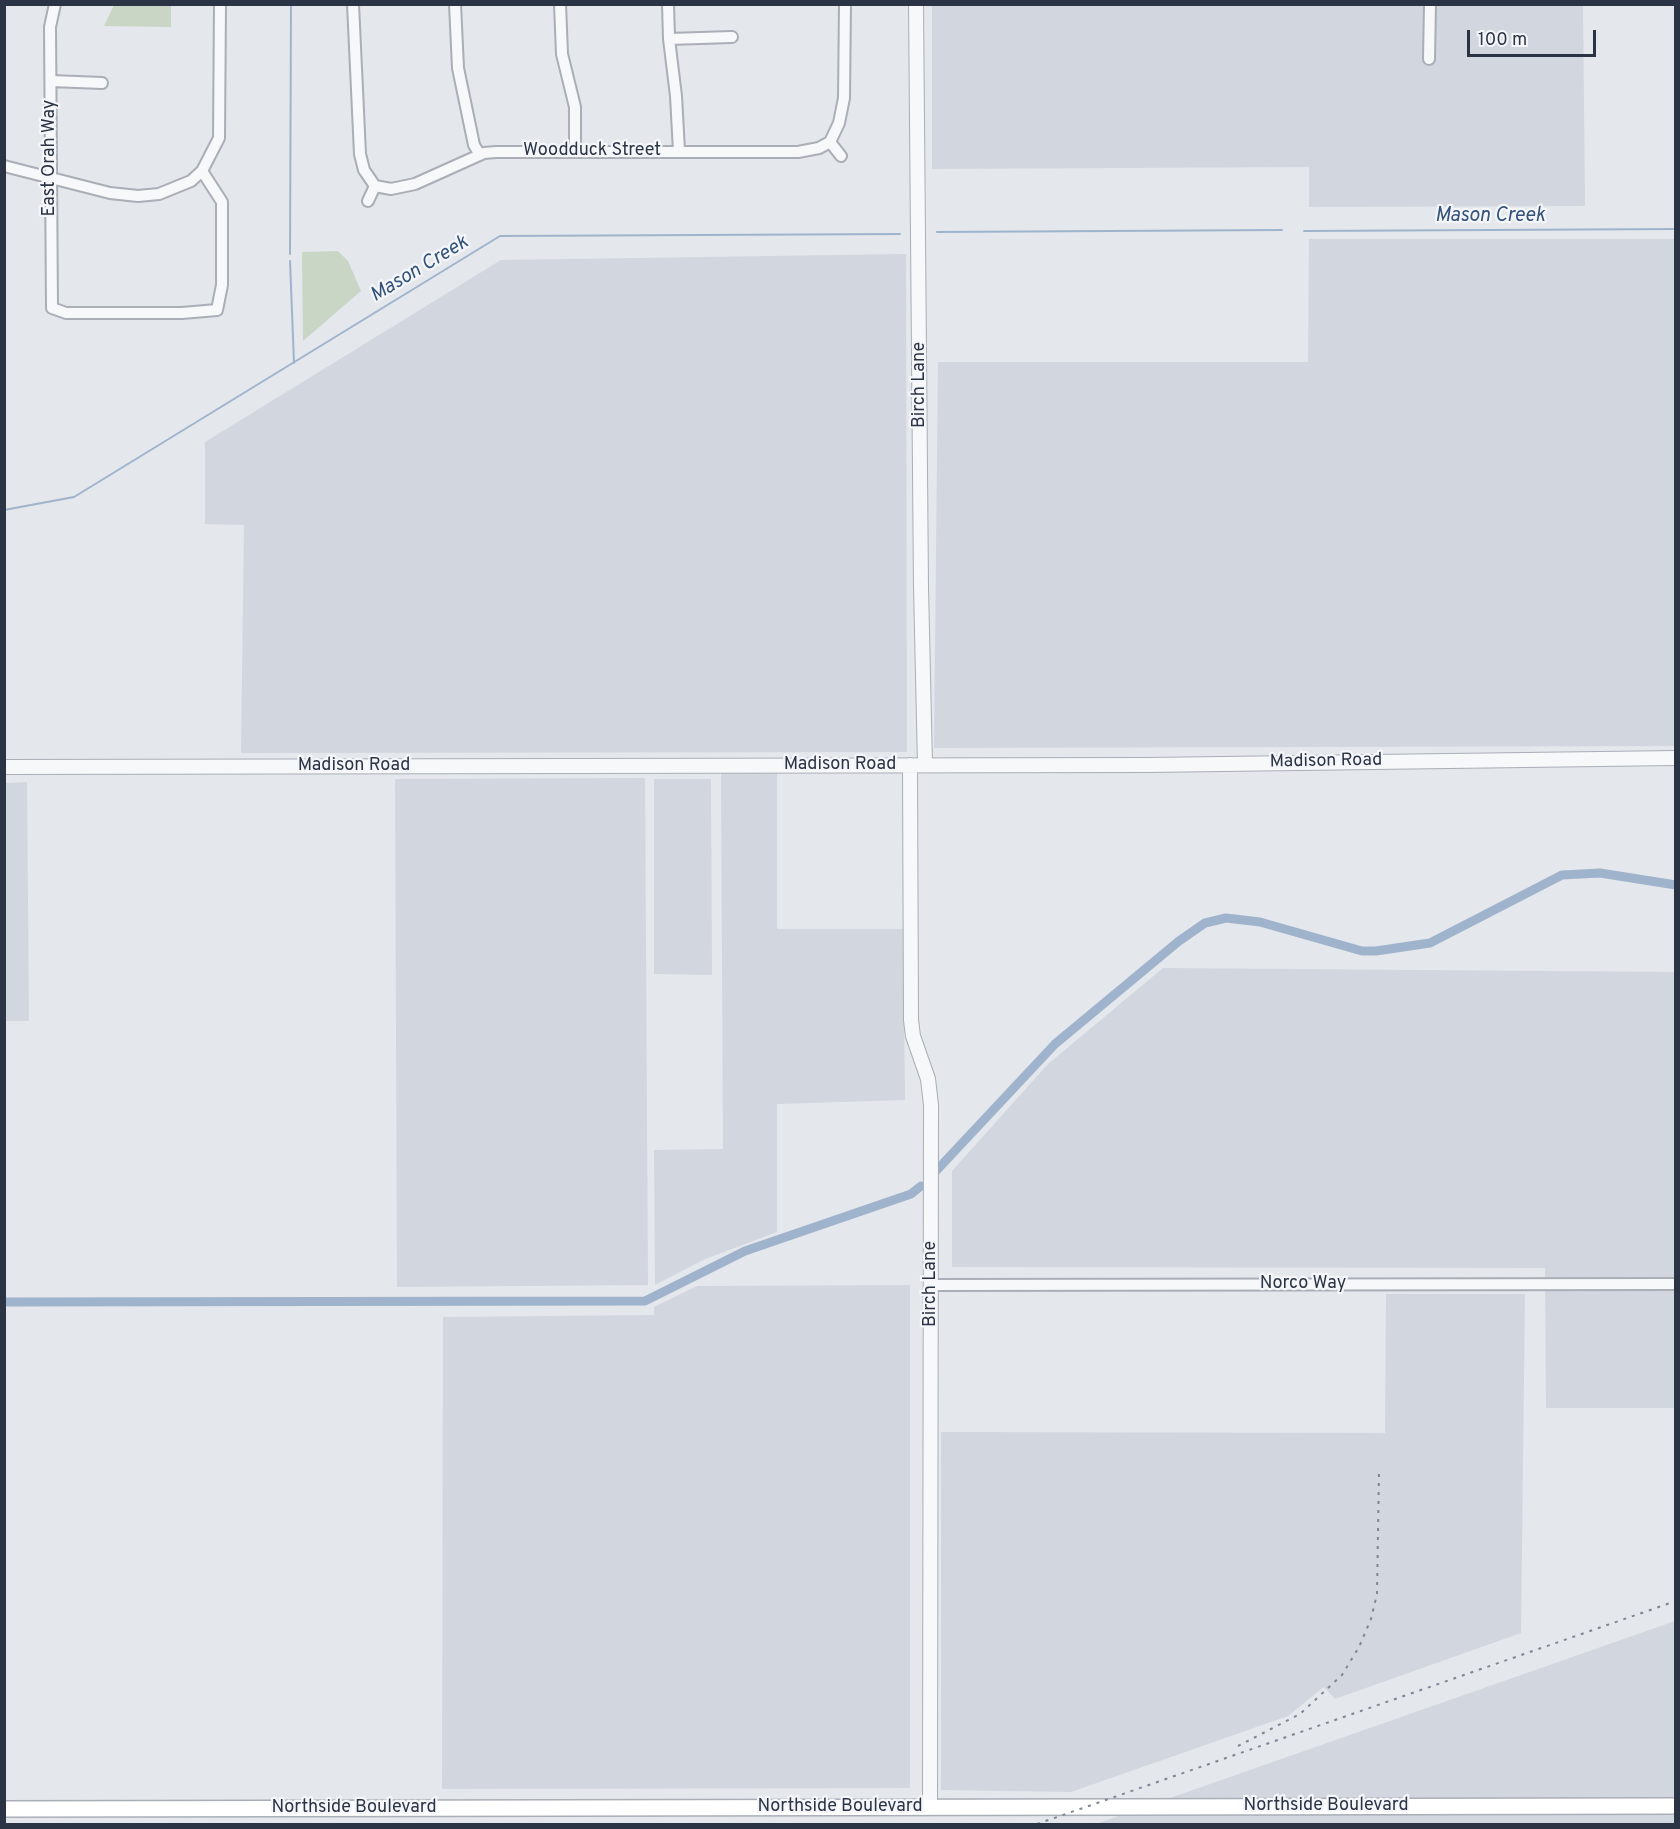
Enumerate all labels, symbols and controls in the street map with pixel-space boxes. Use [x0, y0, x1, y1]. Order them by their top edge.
scale bar [1470, 18, 1599, 56]
text: 100 m [1478, 29, 1527, 52]
street label: East Orah Way [39, 100, 61, 216]
street label: Woodduck Street [523, 140, 661, 162]
water label: Mason Creek [1435, 205, 1545, 229]
water label: Mason Creek [367, 231, 473, 309]
street label: Birch Lane [909, 342, 931, 428]
street label: Madison Road [1270, 750, 1382, 774]
street label: Madison Road [784, 754, 896, 776]
street label: Madison Road [298, 755, 410, 777]
street label: Birch Lane [920, 1241, 942, 1327]
street label: Norco Way [1260, 1273, 1346, 1295]
street label: Northside Boulevard [1243, 1795, 1409, 1817]
street label: Northside Boulevard [757, 1796, 923, 1818]
street label: Northside Boulevard [271, 1797, 437, 1819]

